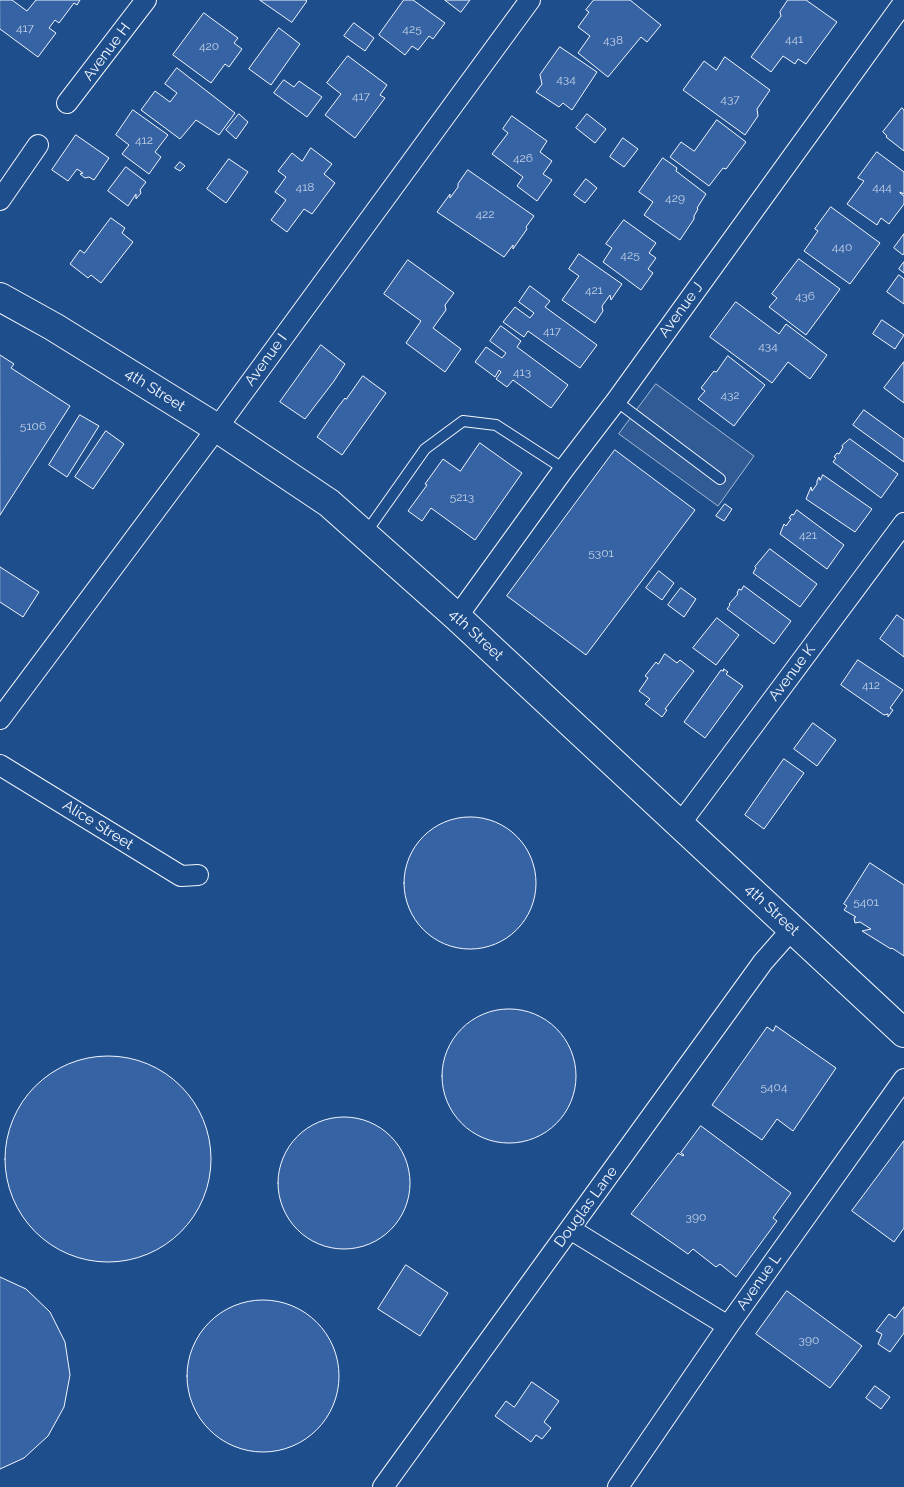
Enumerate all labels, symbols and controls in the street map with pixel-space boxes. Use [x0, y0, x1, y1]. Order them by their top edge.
street label: Avenue H [79, 20, 135, 84]
house number: 417 [16, 21, 34, 35]
house number: 425 [402, 22, 422, 36]
house number: 441 [785, 32, 803, 46]
house number: 438 [603, 33, 623, 47]
house number: 420 [199, 39, 219, 53]
house number: 434 [556, 72, 576, 86]
house number: 417 [352, 89, 370, 103]
house number: 437 [720, 92, 740, 106]
house number: 412 [135, 133, 153, 147]
house number: 426 [513, 151, 533, 165]
house number: 418 [296, 180, 314, 194]
house number: 444 [872, 180, 892, 194]
house number: 429 [665, 191, 685, 205]
house number: 422 [475, 207, 495, 221]
house number: 440 [832, 240, 852, 254]
house number: 425 [620, 248, 640, 262]
street label: Avenue J [655, 279, 707, 341]
house number: 421 [585, 283, 603, 297]
house number: 436 [795, 289, 815, 303]
house number: 417 [543, 324, 561, 338]
street label: Avenue I [241, 330, 291, 390]
house number: 434 [758, 339, 778, 353]
street label: 4th Street [122, 365, 188, 415]
house number: 413 [513, 365, 531, 379]
house number: 432 [720, 388, 740, 402]
house number: 5106 [20, 419, 46, 433]
house number: 5213 [450, 490, 474, 504]
house number: 421 [799, 528, 817, 542]
house number: 5301 [588, 546, 614, 560]
street label: 4th Street [445, 605, 507, 665]
street label: Avenue K [765, 641, 819, 705]
house number: 412 [862, 678, 880, 692]
street label: Alice Street [59, 796, 137, 854]
street label: 4th Street [741, 880, 803, 940]
house number: 5401 [853, 895, 879, 909]
house number: 5404 [761, 1080, 787, 1094]
street label: Douglas Lane [551, 1163, 621, 1251]
house number: 390 [686, 1210, 706, 1224]
street label: Avenue L [733, 1250, 785, 1314]
house number: 390 [799, 1333, 819, 1347]

